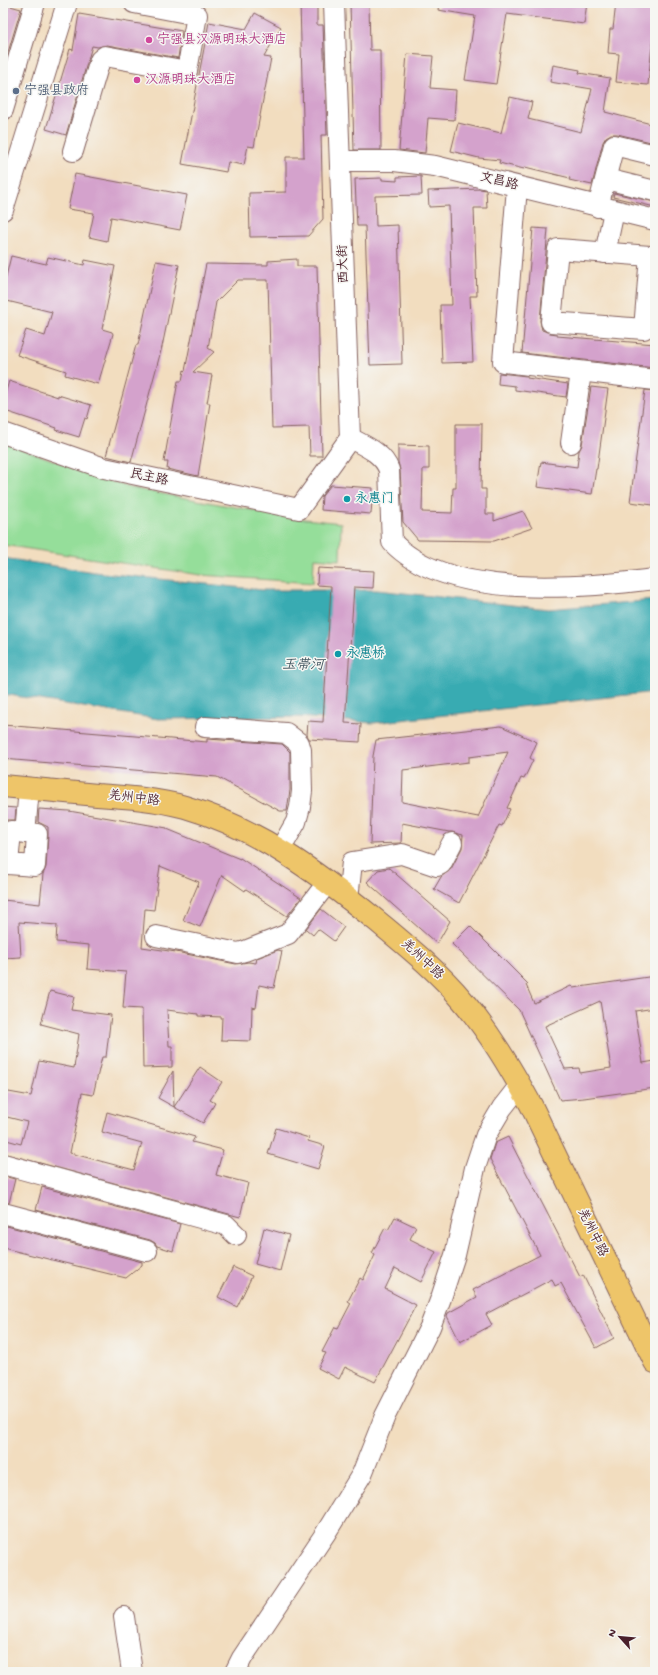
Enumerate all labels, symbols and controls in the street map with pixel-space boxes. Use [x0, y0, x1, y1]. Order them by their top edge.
place label: 宁强县汉源明珠大酒店 [157, 32, 287, 48]
marker: 宁强县汉源明珠大酒店 [144, 35, 154, 45]
place label: 汉源明珠大酒店 [145, 72, 236, 88]
marker: 汉源明珠大酒店 [132, 75, 142, 85]
place label: 宁强县政府 [24, 83, 89, 99]
marker: 宁强县政府 [11, 86, 21, 96]
street label: 文昌路 [478, 169, 520, 194]
street label: 西大街 [335, 244, 352, 284]
street label: 民主路 [128, 466, 170, 489]
place label: 永惠门 [355, 491, 394, 507]
marker: 永惠门 [342, 494, 352, 504]
place label: 永惠桥 [346, 646, 385, 662]
marker: 永惠桥 [333, 649, 343, 659]
water label: 玉带河 [282, 656, 326, 675]
street label: 羌州中路 [107, 787, 161, 810]
street label: 羌州中路 [398, 936, 447, 983]
street label: 羌州中路 [574, 1206, 611, 1260]
north arrow [600, 1617, 640, 1657]
text: N [606, 1627, 620, 1639]

